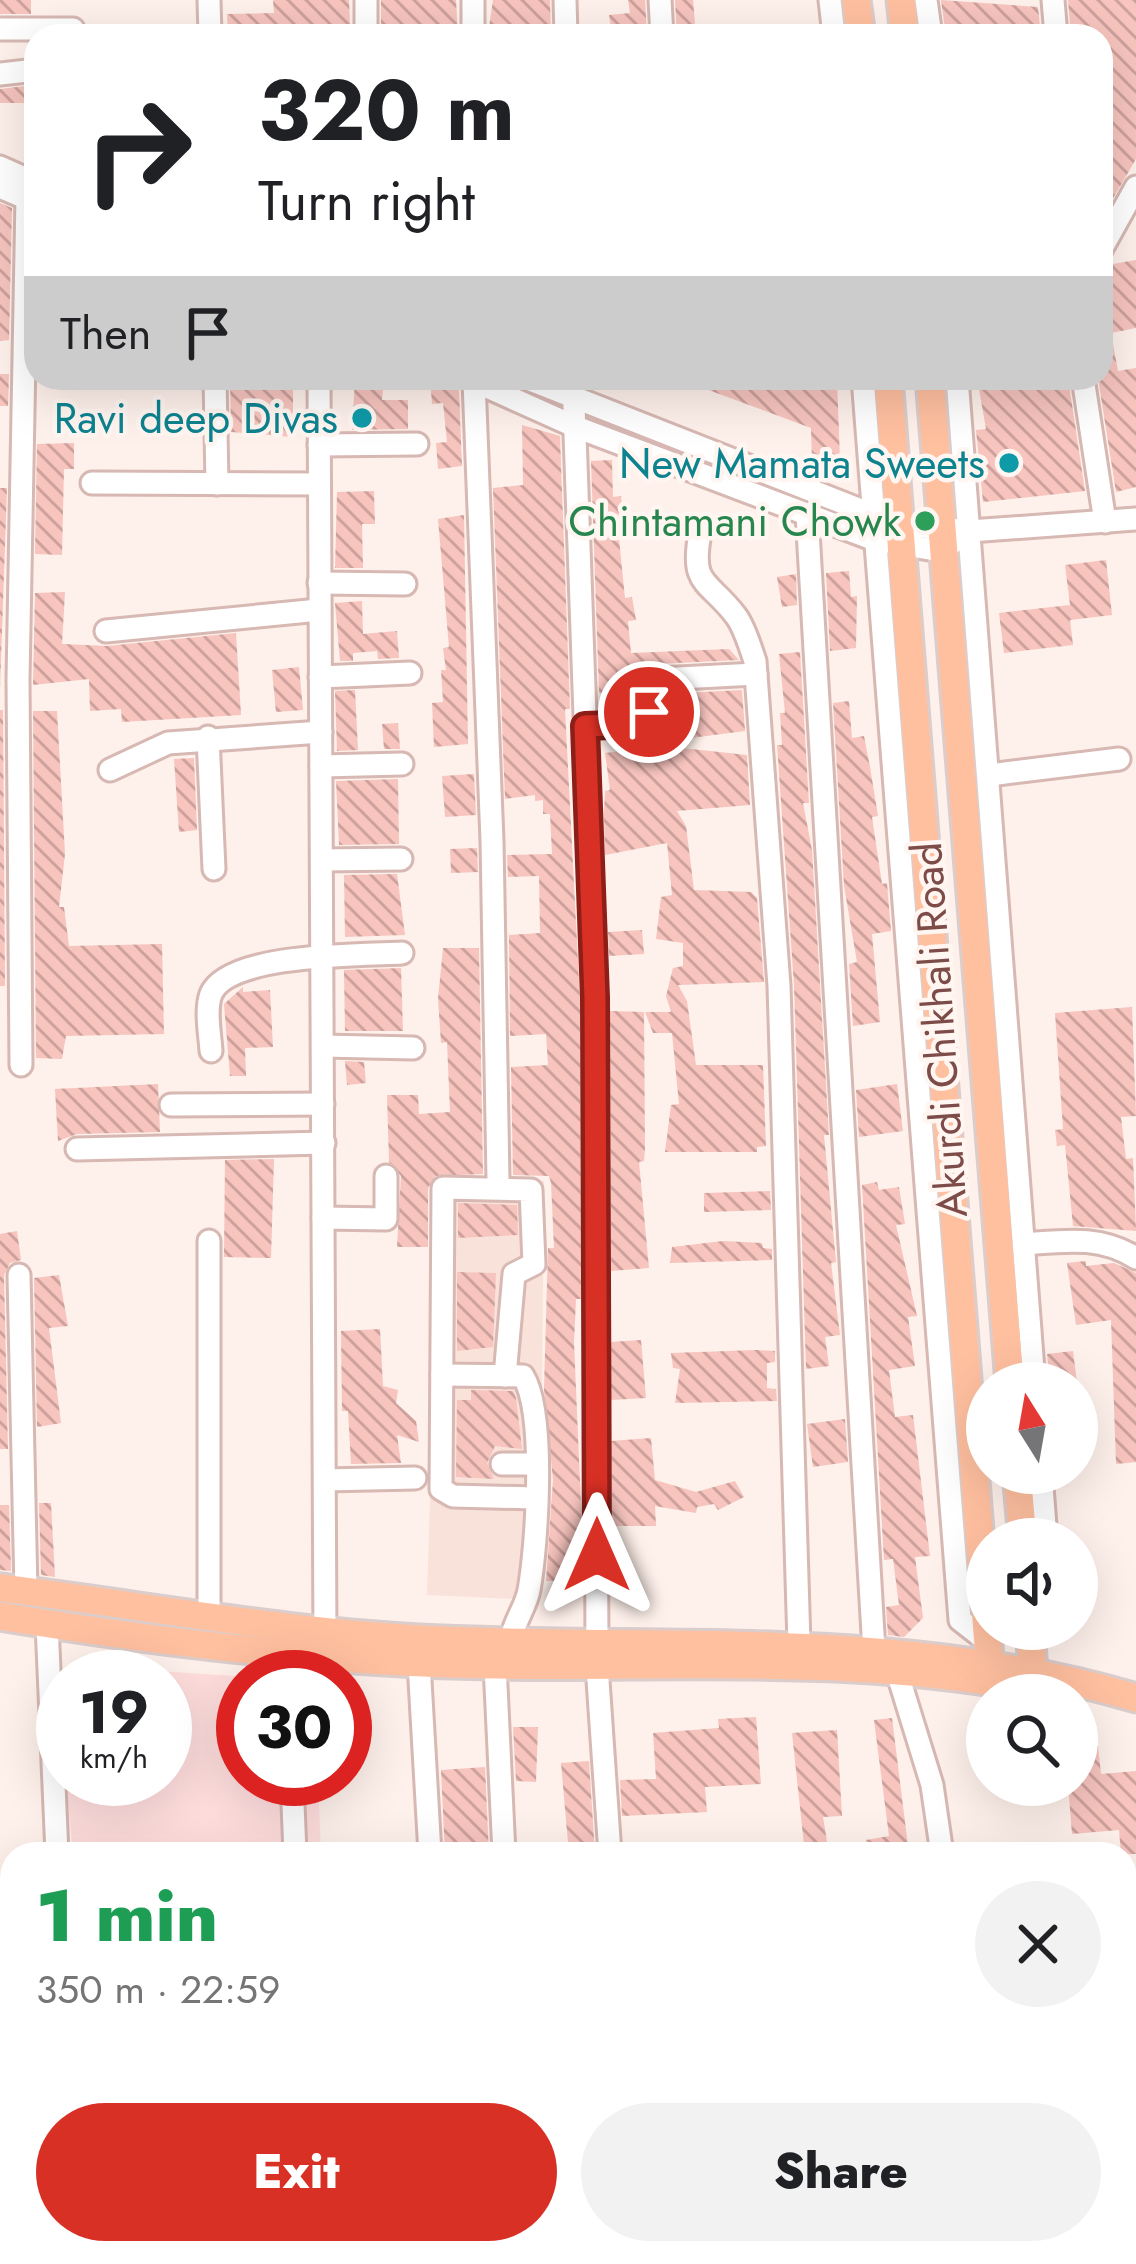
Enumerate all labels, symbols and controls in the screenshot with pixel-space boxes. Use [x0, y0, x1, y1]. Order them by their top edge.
text: 320 m [258, 50, 515, 172]
icon: right [60, 72, 216, 228]
text: Turn right [258, 162, 475, 240]
icon: arrive [175, 300, 241, 366]
text: Then [60, 301, 151, 366]
place label: Ravi deep Divas [54, 388, 338, 449]
marker: Ravi deep Divas [349, 405, 375, 431]
place label: New Mamata Sweets [619, 433, 985, 494]
marker: New Mamata Sweets [996, 450, 1022, 476]
place label: Chintamani Chowk [568, 491, 902, 552]
marker: Chintamani Chowk [912, 508, 938, 534]
pin [598, 661, 700, 763]
icon: arrive [616, 679, 682, 745]
street label: Akurdi Chikhali Road [896, 840, 983, 1220]
north arrow [966, 1362, 1098, 1494]
map controls [966, 1362, 1098, 1806]
position arrow [534, 1492, 660, 1618]
button: sound [966, 1518, 1098, 1650]
speed limit sign: 30 [216, 1650, 372, 1806]
text: 19 [79, 1669, 149, 1756]
button: search [966, 1674, 1098, 1806]
text: km/h [80, 1736, 148, 1779]
text: 1 min [36, 1864, 218, 1968]
button: close [975, 1881, 1101, 2007]
text: 350 m · 22:59 [36, 1961, 280, 2018]
button: Exit [36, 2103, 557, 2241]
button: Share [581, 2103, 1101, 2241]

